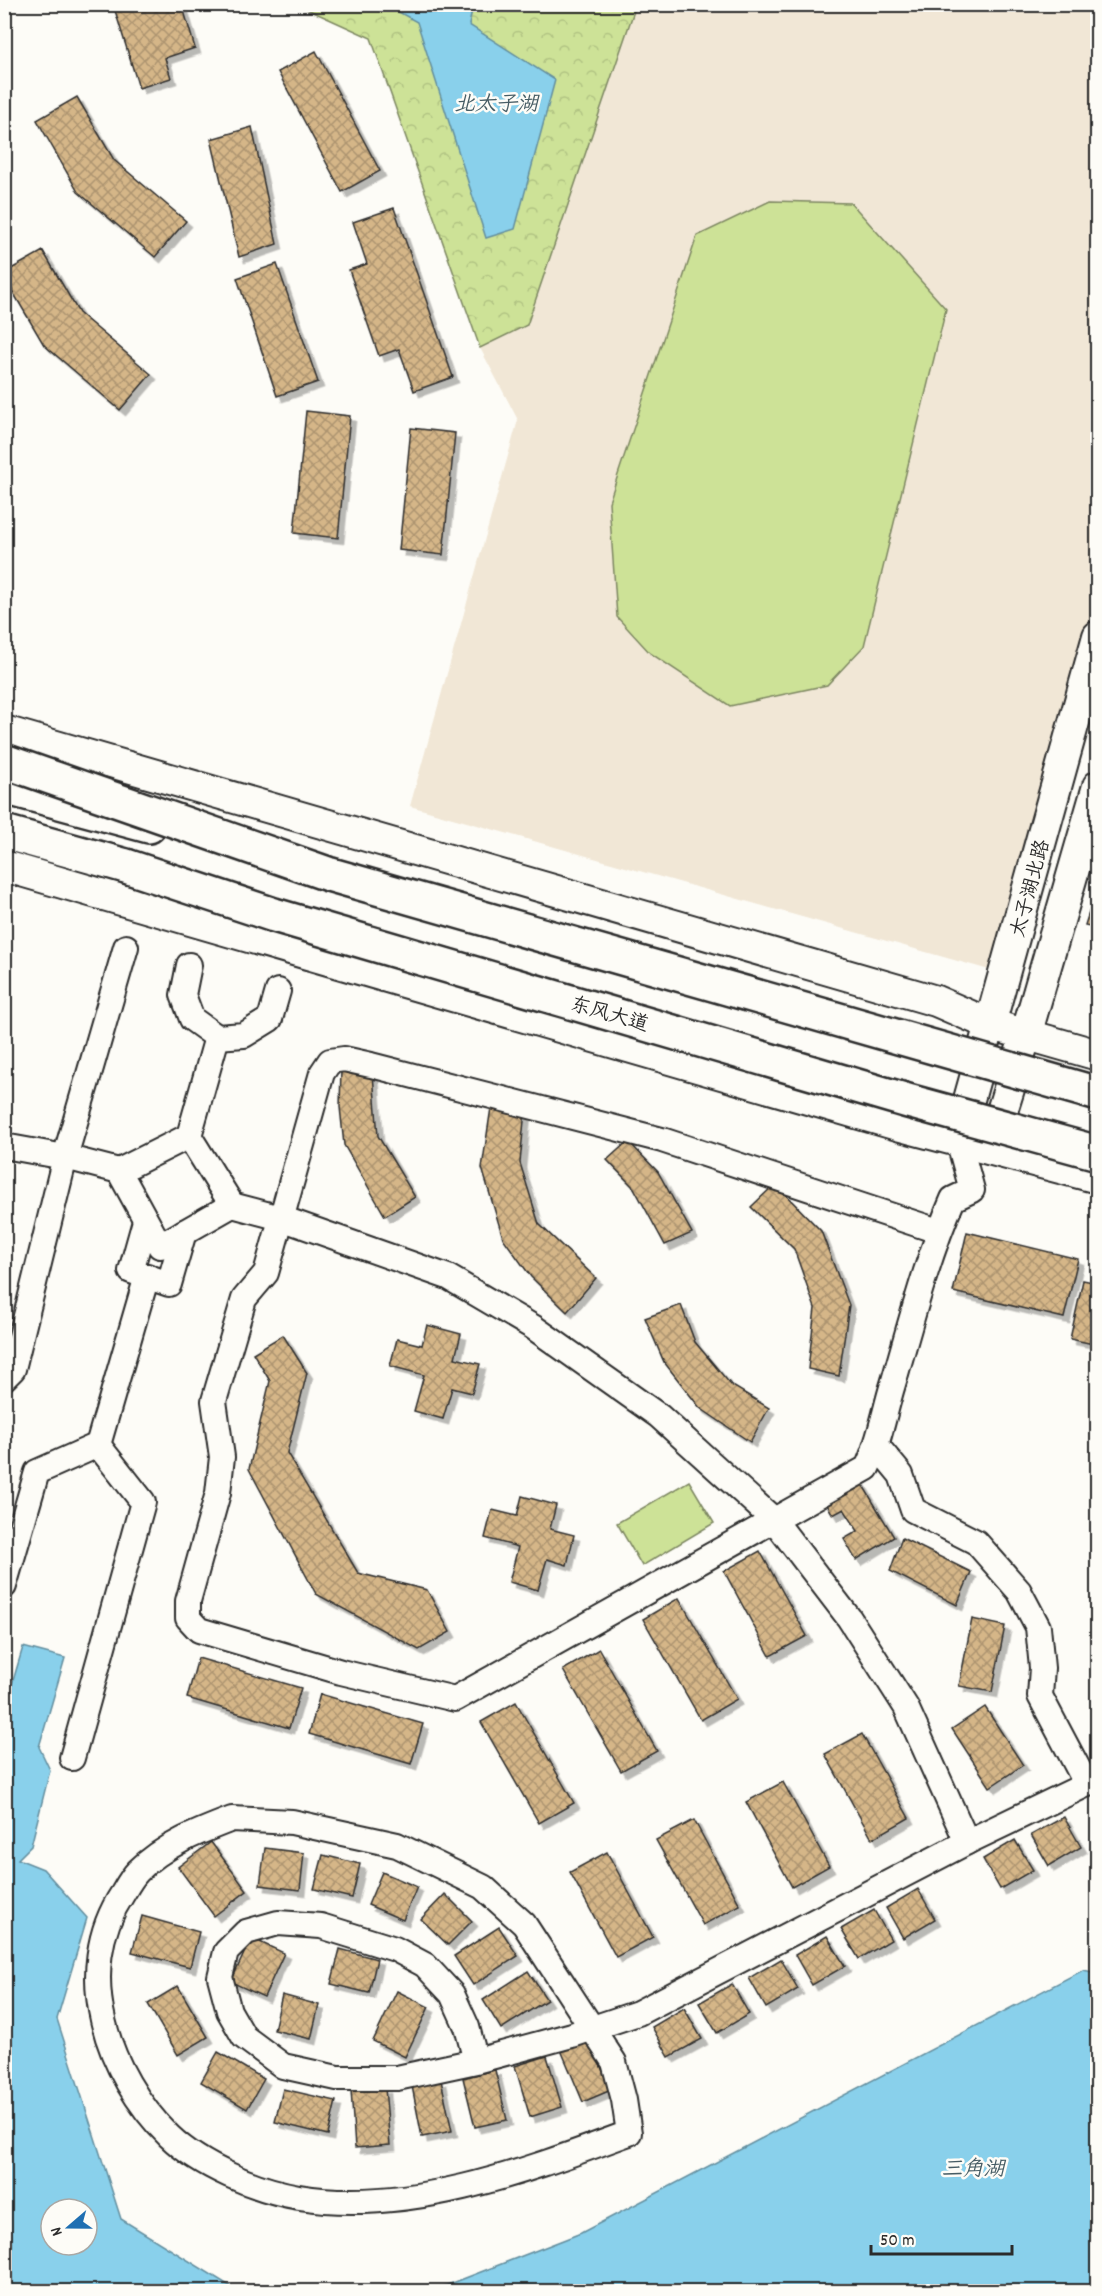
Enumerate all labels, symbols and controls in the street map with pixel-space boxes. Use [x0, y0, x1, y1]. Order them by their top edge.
water label: 北太子湖 [454, 91, 540, 121]
street label: 太子湖北路 [1005, 836, 1059, 941]
street label: 东风大道 [567, 991, 651, 1040]
water label: 三角湖 [942, 2156, 1006, 2186]
north arrow [39, 2197, 99, 2257]
scale bar [871, 2218, 1012, 2256]
text: N [45, 2224, 69, 2239]
text: 50 m [880, 2229, 915, 2254]

